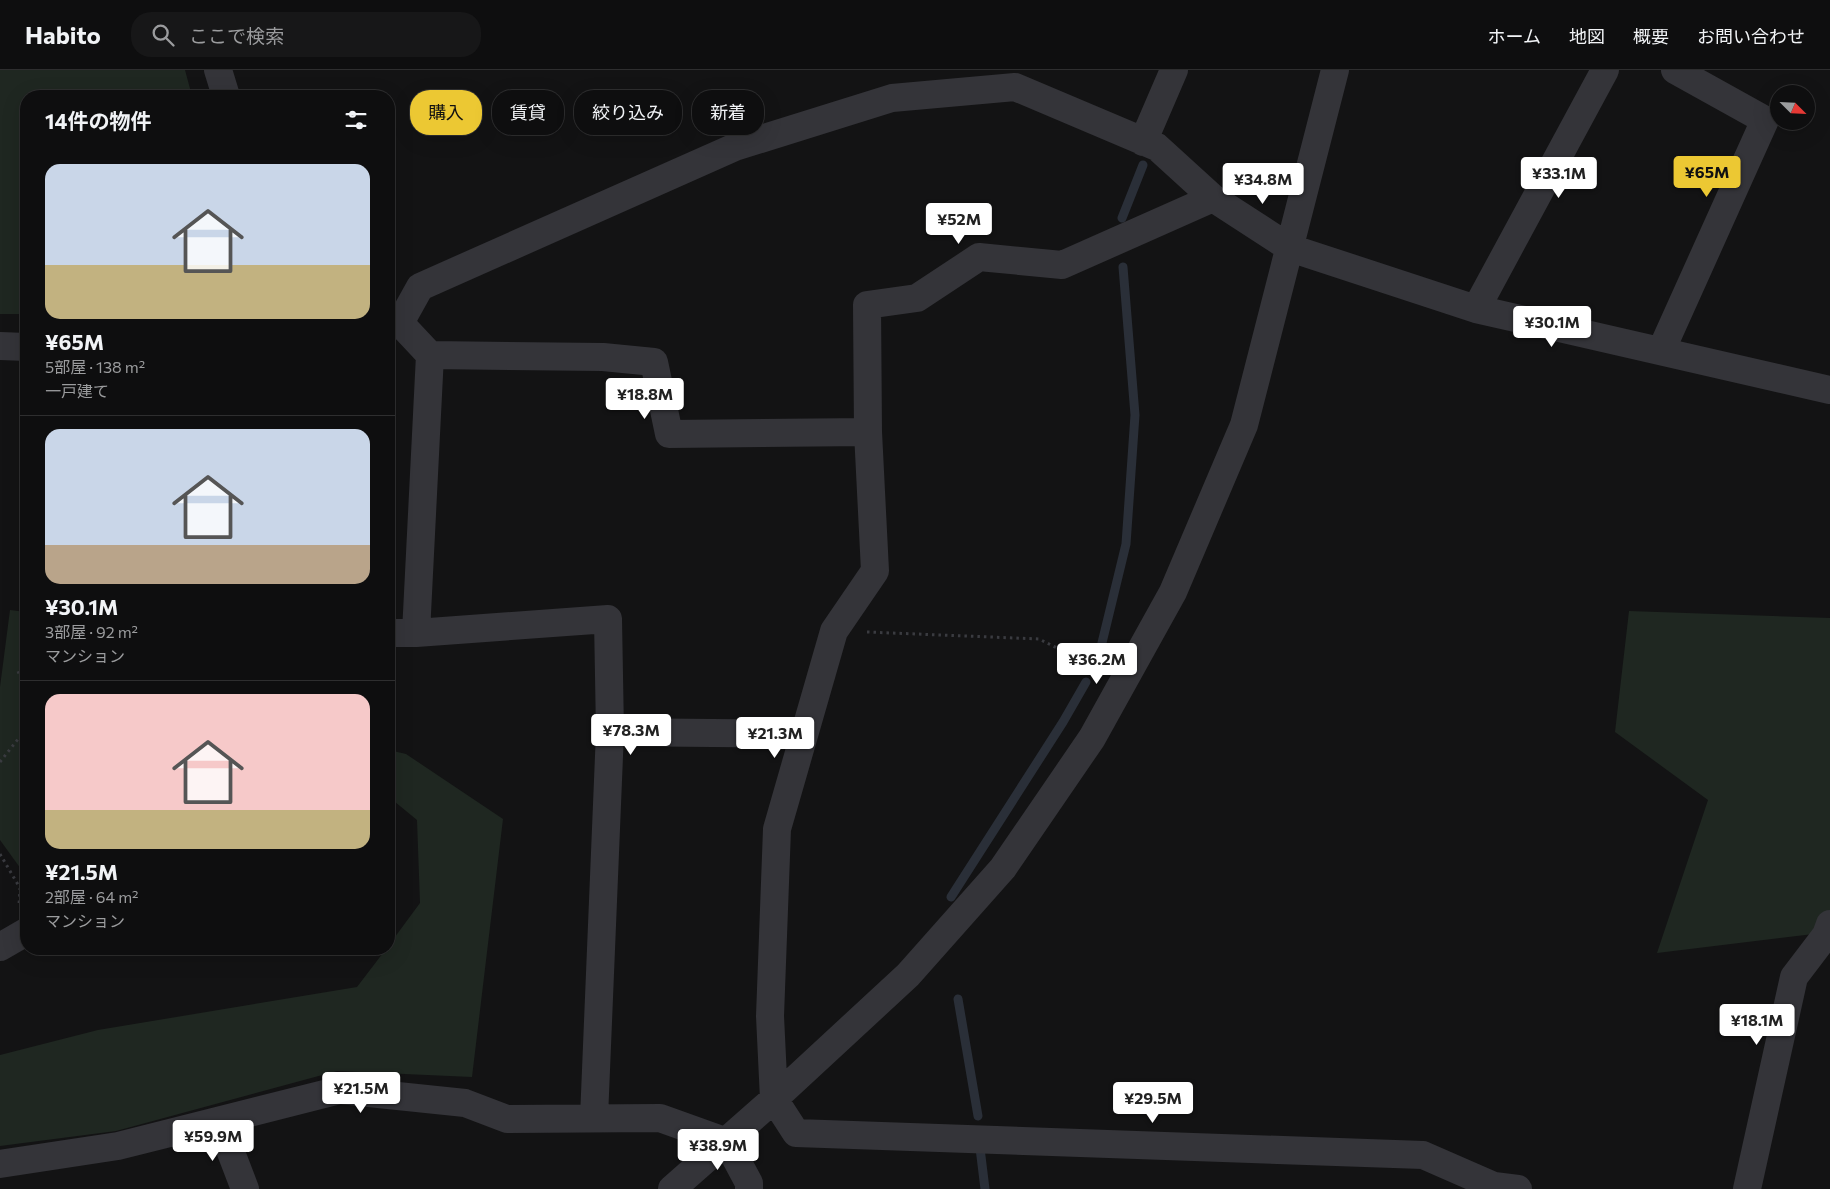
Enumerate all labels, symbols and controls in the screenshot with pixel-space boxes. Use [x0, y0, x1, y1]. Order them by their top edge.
search box [131, 12, 481, 57]
text: Habito [25, 20, 101, 49]
icon: search [149, 21, 177, 49]
text: ここで検索 [189, 24, 284, 47]
text: ホーム [1488, 25, 1541, 47]
text: 地図 [1569, 25, 1605, 47]
text: 概要 [1633, 25, 1669, 47]
text: お問い合わせ [1697, 25, 1805, 47]
north arrow [1770, 85, 1815, 130]
map controls [1770, 85, 1815, 130]
chip: 購入 [410, 90, 482, 135]
chip: 賃貸 [492, 90, 564, 135]
chip: 絞り込み [574, 90, 682, 135]
chip: 新着 [692, 90, 764, 135]
icon: filters [342, 106, 370, 134]
text: 14件の物件 [45, 108, 151, 133]
pin: ¥33.1M [1518, 156, 1600, 199]
pin: ¥65M [1677, 156, 1737, 198]
pin: ¥34.8M [1222, 162, 1304, 205]
text: ¥65M [1685, 162, 1729, 181]
text: ¥33.1M [1532, 163, 1586, 182]
text: ¥34.8M [1234, 169, 1292, 188]
icon: home [163, 196, 253, 286]
pin: ¥52M [929, 202, 989, 245]
text: ¥52M [937, 209, 981, 228]
pin: ¥30.1M [1511, 306, 1593, 348]
text: ¥30.1M [1524, 312, 1580, 331]
text: ¥65M [45, 329, 104, 354]
text: 5部屋 · 138 m² [45, 357, 145, 376]
pin: ¥18.8M [604, 378, 686, 420]
text: 一戸建て [45, 381, 109, 400]
text: ¥18.8M [617, 384, 673, 403]
icon: home [163, 462, 253, 552]
text: ¥30.1M [45, 594, 118, 619]
text: 3部屋 · 92 m² [45, 622, 138, 641]
pin: ¥36.2M [1056, 642, 1138, 685]
text: マンション [45, 646, 125, 665]
text: ¥36.2M [1068, 649, 1126, 668]
pin: ¥78.3M [590, 714, 672, 756]
pin: ¥21.3M [734, 716, 816, 759]
text: ¥78.3M [602, 720, 660, 739]
text: ¥21.3M [747, 723, 803, 742]
icon: home [163, 727, 253, 817]
text: ¥21.5M [45, 859, 118, 884]
text: 2部屋 · 64 m² [45, 887, 139, 906]
text: マンション [45, 911, 125, 930]
pin: ¥18.1M [1716, 1004, 1798, 1046]
text: ¥18.1M [1731, 1010, 1783, 1029]
pin: ¥21.5M [320, 1072, 402, 1114]
text: ¥21.5M [333, 1078, 389, 1097]
pin: ¥29.5M [1112, 1082, 1194, 1124]
text: ¥29.5M [1124, 1088, 1182, 1107]
pin: ¥59.9M [172, 1120, 254, 1162]
text: ¥59.9M [184, 1126, 242, 1145]
pin: ¥38.9M [677, 1128, 759, 1171]
text: ¥38.9M [689, 1135, 747, 1154]

